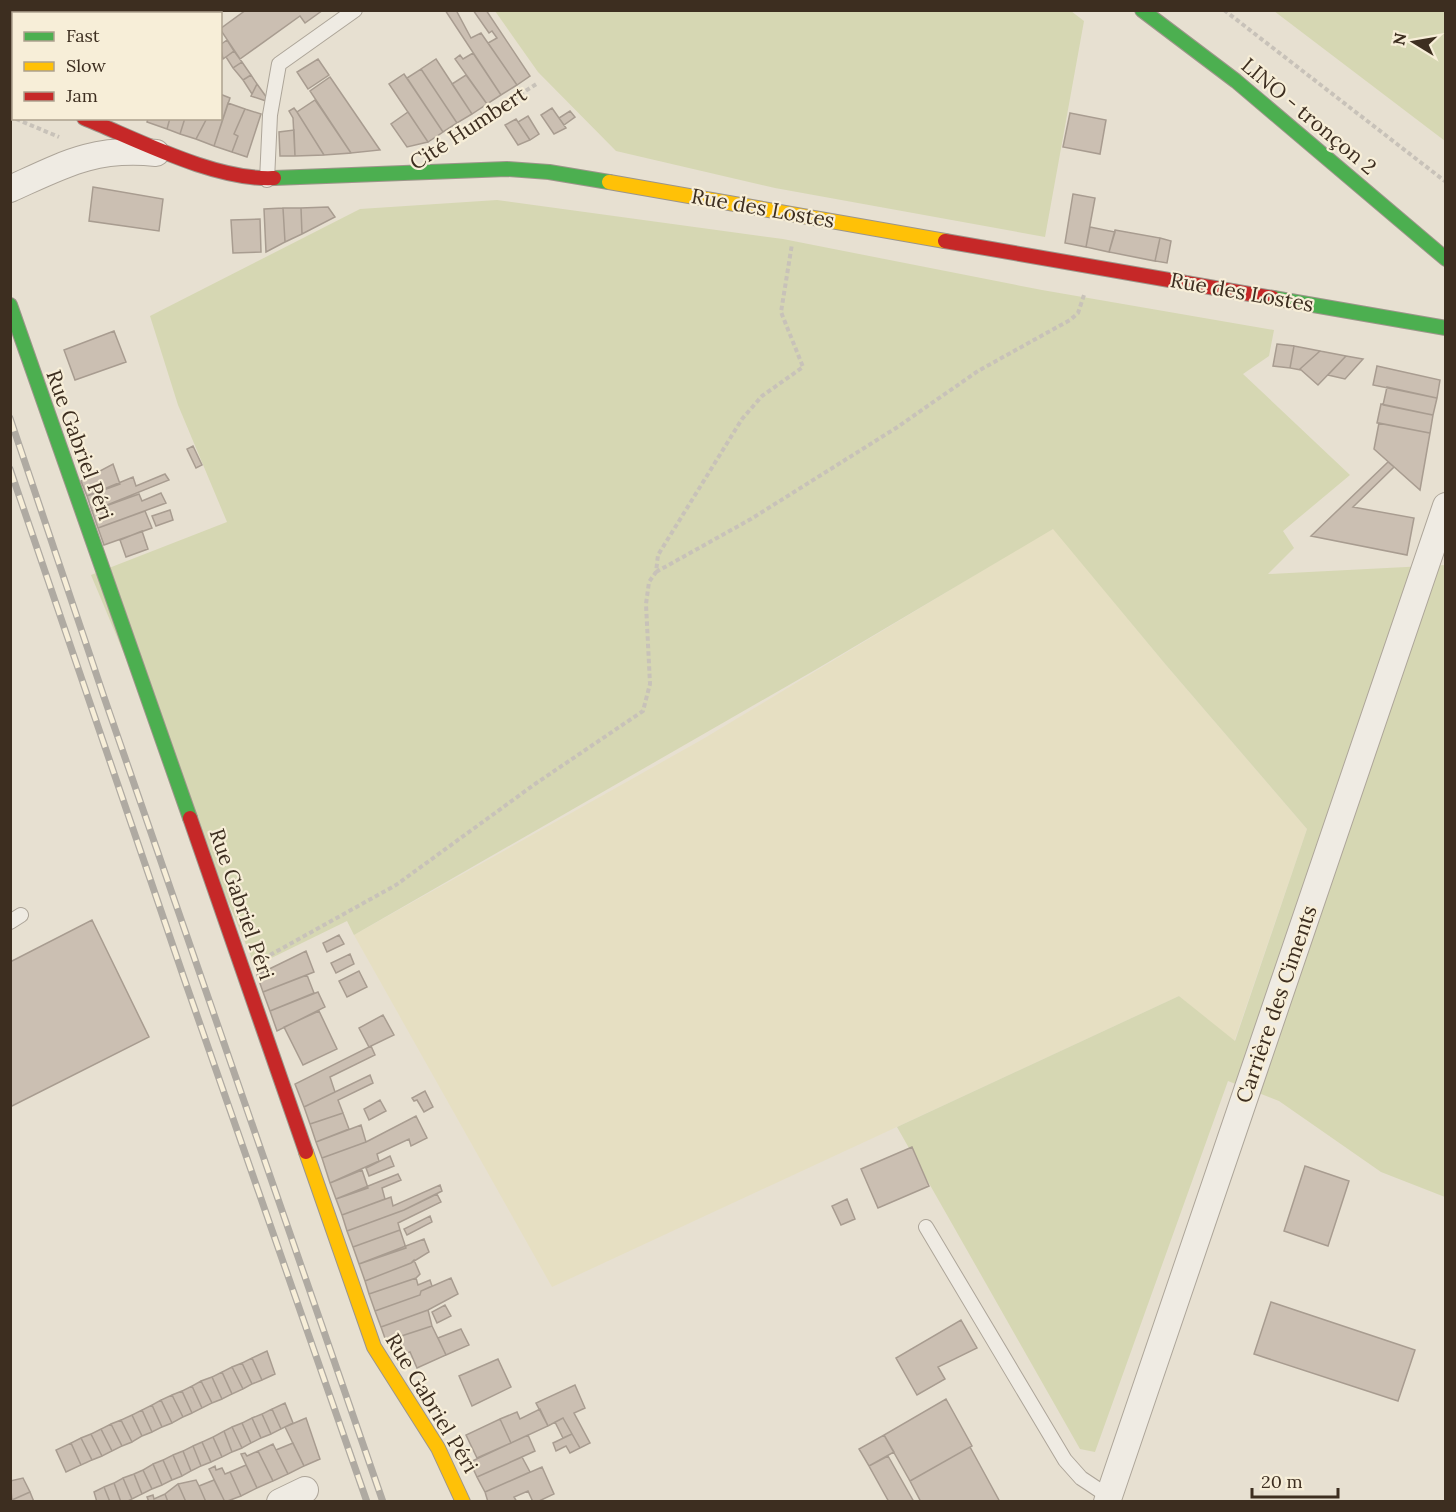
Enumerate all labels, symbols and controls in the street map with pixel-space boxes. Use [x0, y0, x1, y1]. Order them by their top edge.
legend [12, 12, 222, 120]
north arrow [1384, 12, 1444, 72]
text: Fast [66, 24, 100, 47]
text: N [1388, 31, 1410, 47]
street label: LINO - tronçon 2 [1236, 52, 1382, 180]
text: Slow [66, 54, 106, 77]
street label: Cité Humbert [404, 80, 532, 176]
text: Jam [65, 84, 98, 107]
street label: Rue des Lostes [689, 182, 837, 234]
street label: Rue des Lostes [1168, 266, 1316, 318]
street label: Rue Gabriel Péri [40, 366, 120, 524]
street label: Rue Gabriel Péri [203, 825, 281, 983]
street label: Carrière des Ciments [1230, 902, 1322, 1106]
street label: Rue Gabriel Péri [380, 1328, 484, 1478]
scale bar [1252, 1461, 1338, 1499]
text: 20 m [1261, 1470, 1303, 1493]

